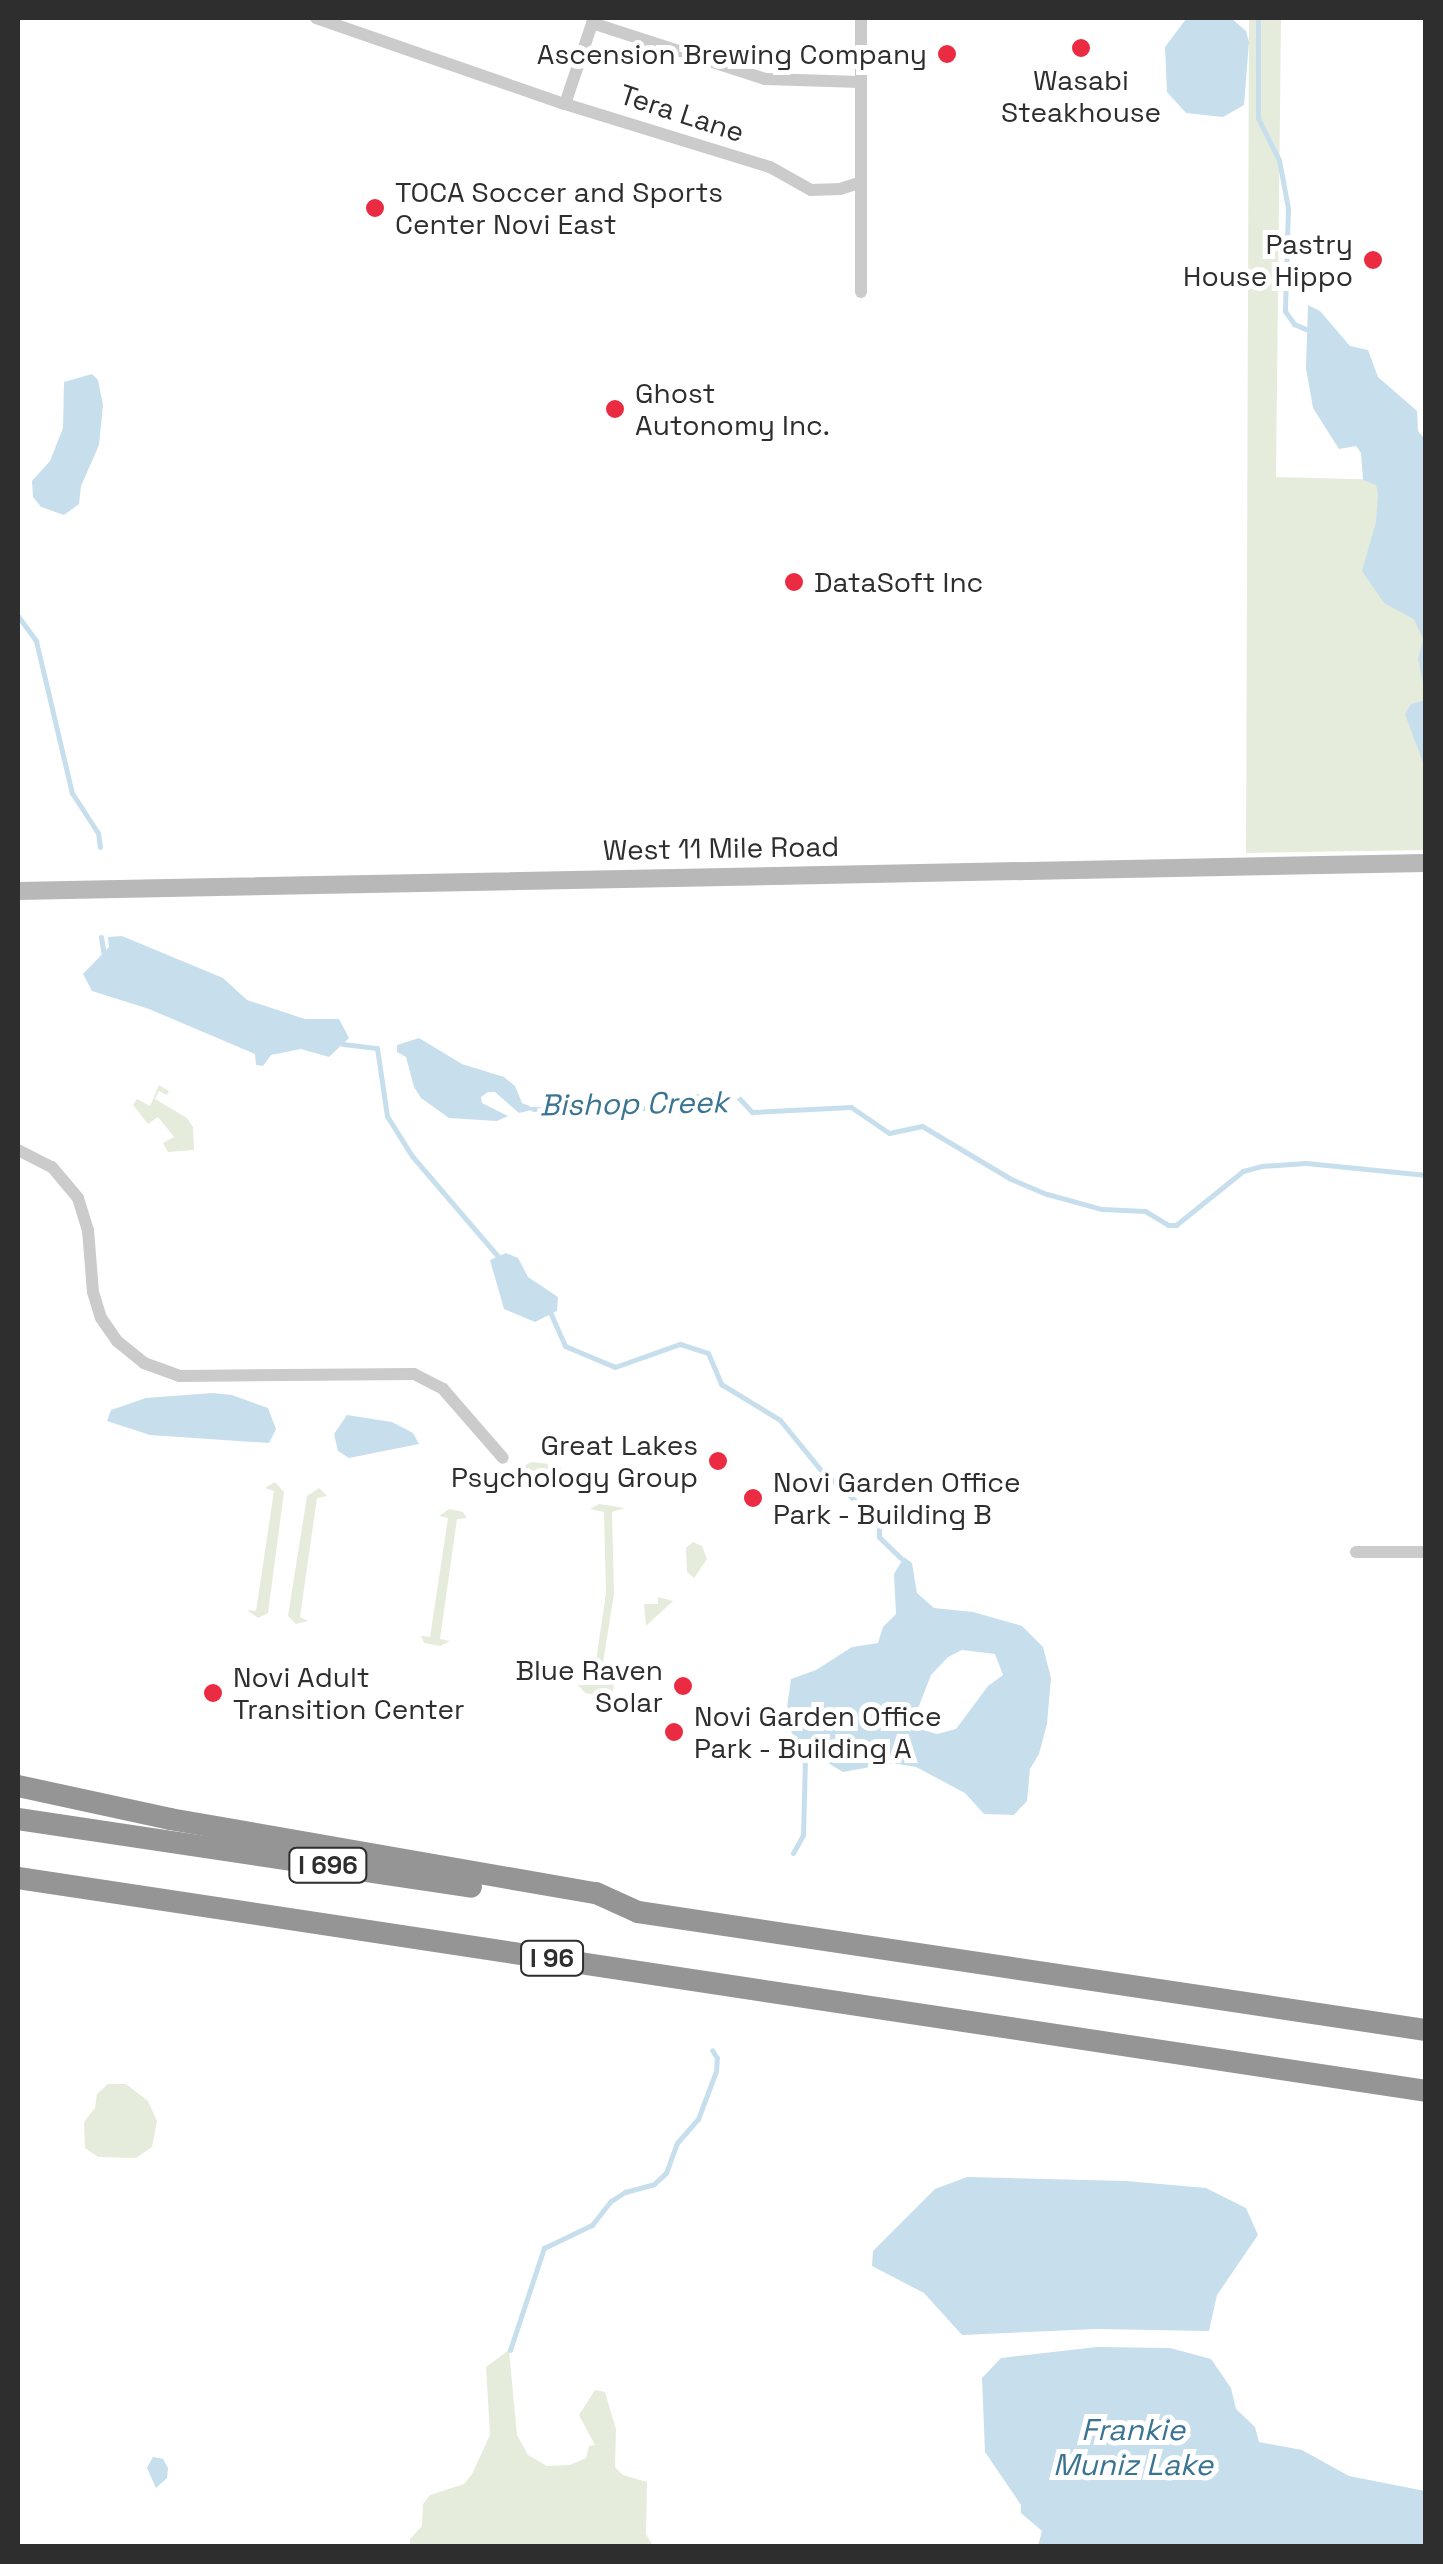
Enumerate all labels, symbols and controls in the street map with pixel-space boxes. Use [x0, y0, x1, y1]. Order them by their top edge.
place label: Ascension Brewing Company [537, 37, 927, 71]
marker: Wasabi Steakhouse [1070, 37, 1092, 59]
marker: Ascension Brewing Company [936, 43, 958, 65]
place label: Wasabi Steakhouse [1001, 63, 1161, 129]
street label: Tera Lane [616, 77, 748, 149]
place label: TOCA Soccer and Sports Center Novi East [395, 175, 723, 241]
marker: TOCA Soccer and Sports Center Novi East [364, 197, 386, 219]
place label: Pastry House Hippo [1183, 227, 1353, 293]
marker: Pastry House Hippo [1362, 249, 1384, 271]
place label: Ghost Autonomy Inc. [635, 376, 830, 442]
marker: Ghost Autonomy Inc. [604, 398, 626, 420]
place label: DataSoft Inc [814, 565, 983, 599]
marker: DataSoft Inc [783, 571, 805, 593]
street label: West 11 Mile Road [603, 829, 839, 867]
water label: Bishop Creek [539, 1084, 729, 1124]
place label: Great Lakes Psychology Group [451, 1428, 698, 1494]
marker: Great Lakes Psychology Group [707, 1450, 729, 1472]
place label: Novi Garden Office Park - Building B [773, 1465, 1021, 1531]
marker: Novi Garden Office Park - Building B [742, 1487, 764, 1509]
place label: Blue Raven Solar [515, 1653, 663, 1719]
place label: Novi Adult Transition Center [233, 1660, 465, 1726]
marker: Blue Raven Solar [672, 1675, 694, 1697]
marker: Novi Adult Transition Center [202, 1682, 224, 1704]
place label: Novi Garden Office Park - Building A [694, 1699, 942, 1765]
marker: Novi Garden Office Park - Building A [663, 1721, 685, 1743]
road number: I 696 [288, 1845, 368, 1885]
road number: I 96 [520, 1938, 584, 1978]
water label: Frankie Muniz Lake [1053, 2412, 1213, 2482]

